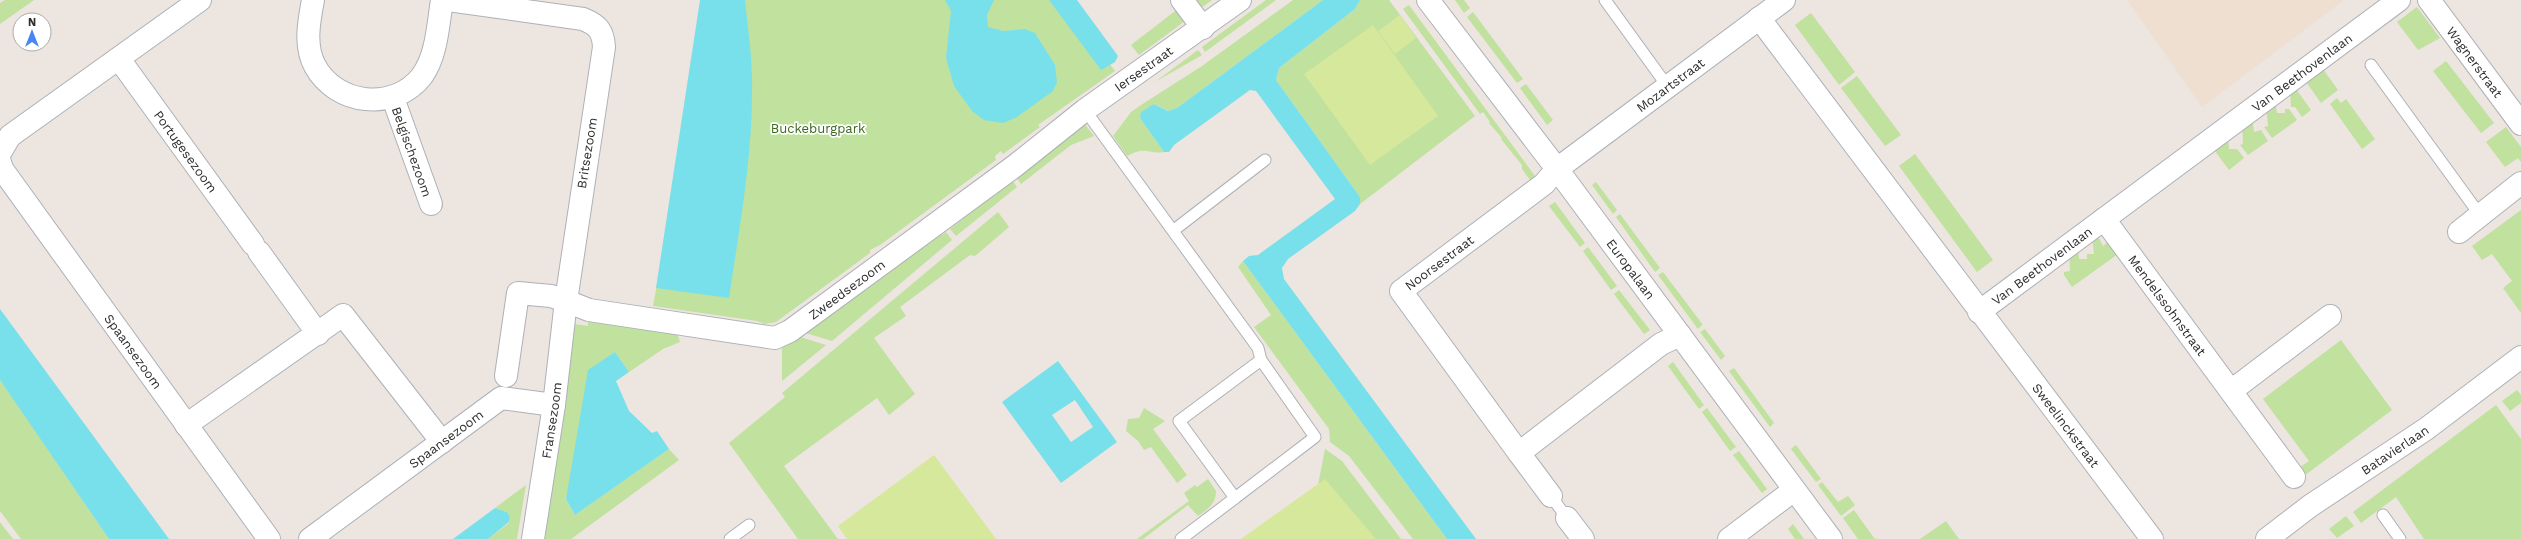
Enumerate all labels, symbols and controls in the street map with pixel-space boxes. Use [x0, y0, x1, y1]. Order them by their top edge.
north arrow [12, 12, 52, 52]
text: N [28, 16, 36, 29]
street label: Wagnerstraat [2444, 24, 2506, 101]
street label: Van Beethovenlaan [2249, 30, 2355, 114]
street label: Iersestraat [1111, 42, 1176, 94]
street label: Mozartstraat [1633, 54, 1707, 115]
street label: Belgischezoom [389, 104, 435, 199]
street label: Portugesezoom [151, 107, 221, 195]
street label: Britsezoom [574, 116, 600, 190]
park label: Buckeburgpark [771, 121, 866, 136]
street label: Van Beethovenlaan [1988, 223, 2095, 308]
street label: Noorsestraat [1402, 232, 1477, 293]
street label: Europalaan [1604, 236, 1658, 302]
street label: Mendelssohnstraat [2125, 252, 2210, 359]
street label: Zweedsezoom [806, 256, 888, 322]
street label: Spaansezoom [102, 311, 165, 391]
street label: Sweelinckstraat [2030, 380, 2103, 471]
street label: Fransezoom [538, 381, 564, 460]
street label: Spaansezoom [406, 406, 486, 471]
street label: Batavierlaan [2358, 422, 2431, 478]

